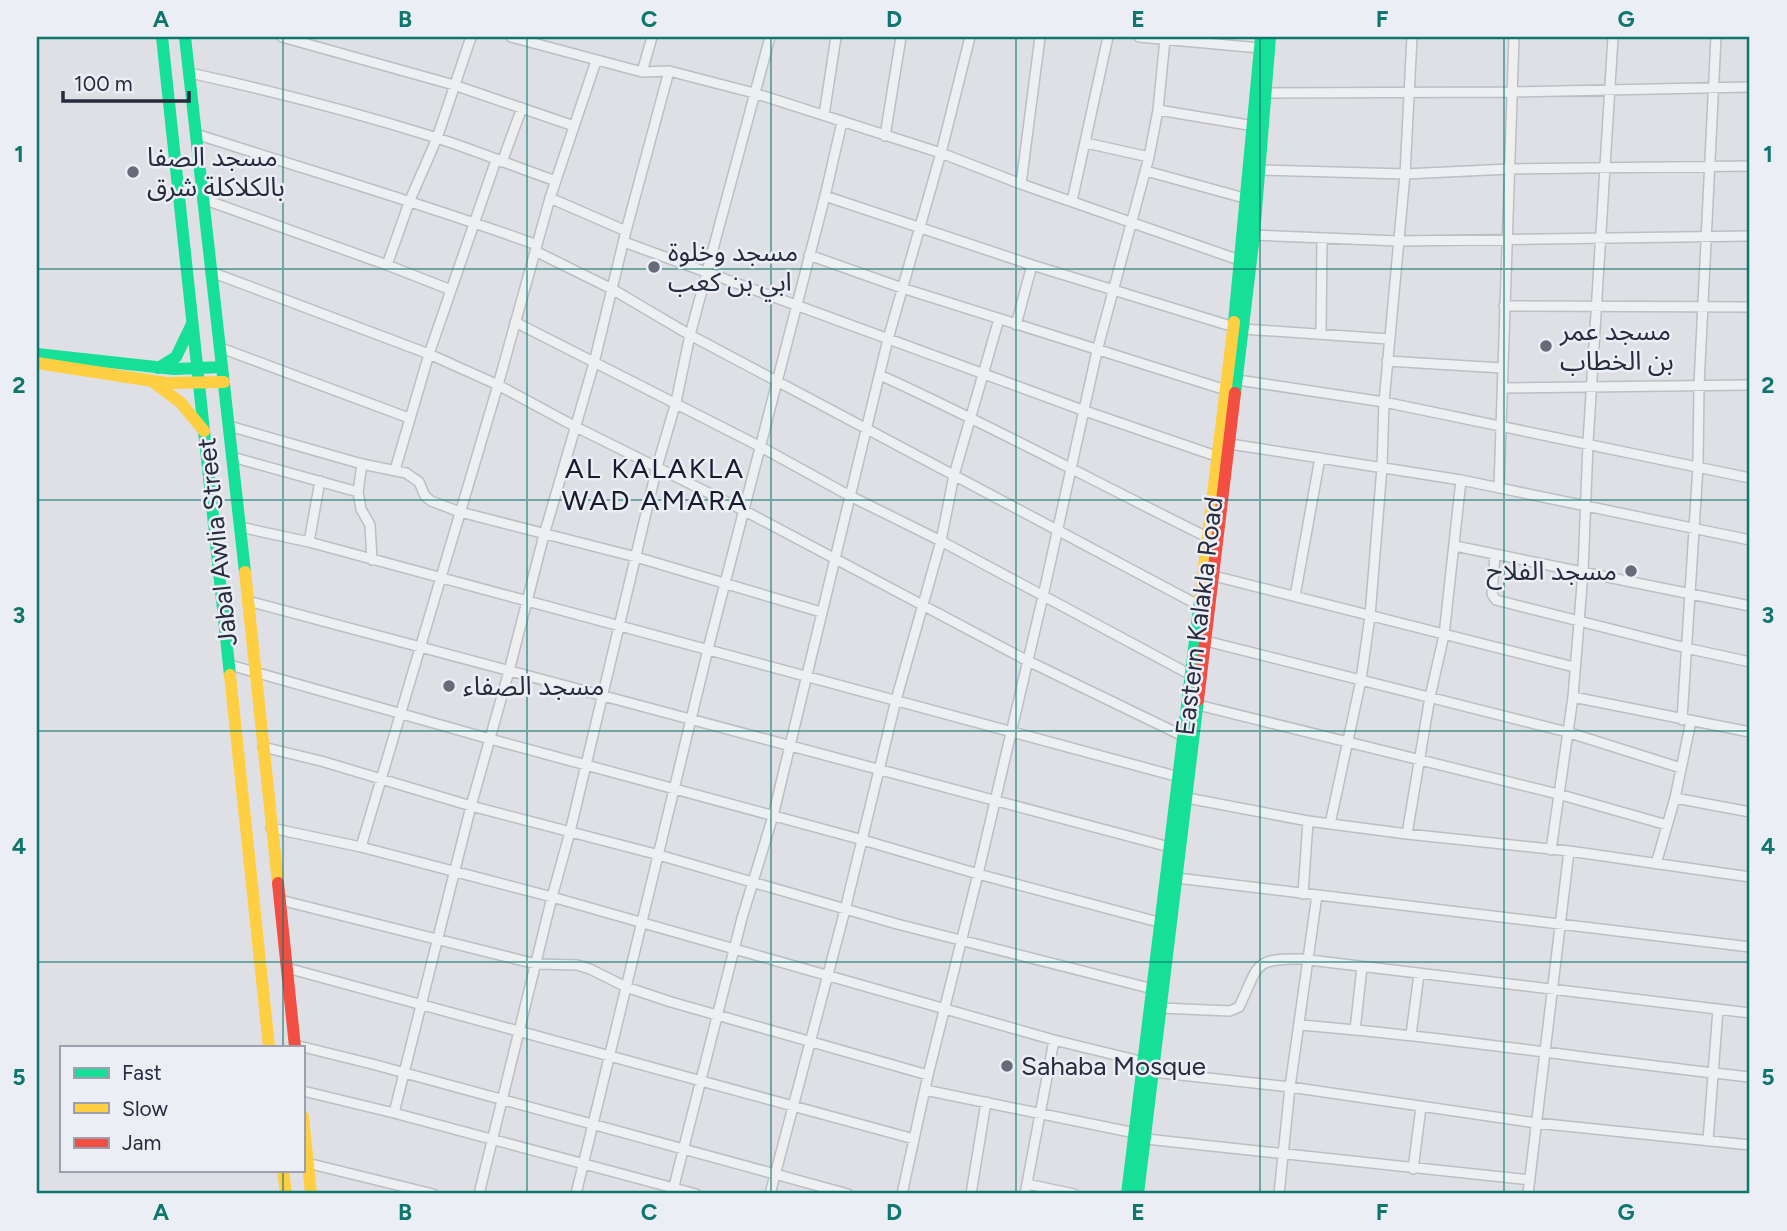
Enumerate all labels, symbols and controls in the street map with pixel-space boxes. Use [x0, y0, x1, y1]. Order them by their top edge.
text: A [153, 5, 170, 33]
text: B [398, 5, 412, 33]
text: C [641, 5, 658, 33]
text: D [886, 5, 902, 33]
text: E [1131, 5, 1145, 33]
text: F [1376, 5, 1389, 33]
text: G [1617, 5, 1635, 33]
scale bar [63, 60, 189, 104]
text: 100 m [74, 71, 133, 96]
text: 1 [14, 140, 24, 168]
text: 1 [1763, 140, 1773, 168]
place label: مسجد الصفا بالكلاكلة شرق [147, 141, 285, 203]
marker: مسجد الصفا بالكلاكلة شرق [125, 164, 141, 180]
place label: مسجد وخلوة ابي بن كعب [668, 236, 798, 302]
marker: مسجد وخلوة ابي بن كعب [646, 259, 662, 275]
place label: مسجد عمر بن الخطاب [1559, 315, 1674, 377]
marker: مسجد عمر بن الخطاب [1538, 338, 1554, 354]
text: 2 [12, 371, 26, 399]
text: 2 [1761, 371, 1775, 399]
street label: Jabal Awlia Street [190, 436, 244, 648]
district label: AL KALAKLA WAD AMARA [561, 451, 749, 517]
street label: Eastern Kalakla Road [1168, 495, 1230, 737]
place label: مسجد الفلاح [1486, 555, 1617, 590]
marker: مسجد الفلاح [1623, 563, 1639, 579]
text: 3 [13, 601, 25, 629]
text: 3 [1762, 601, 1774, 629]
place label: مسجد الصفاء [463, 670, 604, 702]
marker: مسجد الصفاء [441, 678, 457, 694]
text: 4 [12, 832, 26, 860]
text: 4 [1761, 832, 1775, 860]
legend [60, 1046, 304, 1172]
place label: Sahaba Mosque [1021, 1050, 1206, 1082]
marker: Sahaba Mosque [999, 1058, 1015, 1074]
text: Fast [122, 1060, 162, 1085]
text: 5 [12, 1063, 26, 1091]
text: 5 [1761, 1063, 1775, 1091]
text: Slow [122, 1096, 168, 1121]
text: Jam [122, 1130, 161, 1155]
text: A [153, 1198, 170, 1226]
text: B [398, 1198, 412, 1226]
text: C [641, 1198, 658, 1226]
text: D [886, 1198, 902, 1226]
text: E [1131, 1198, 1145, 1226]
text: F [1376, 1198, 1389, 1226]
text: G [1617, 1198, 1635, 1226]

